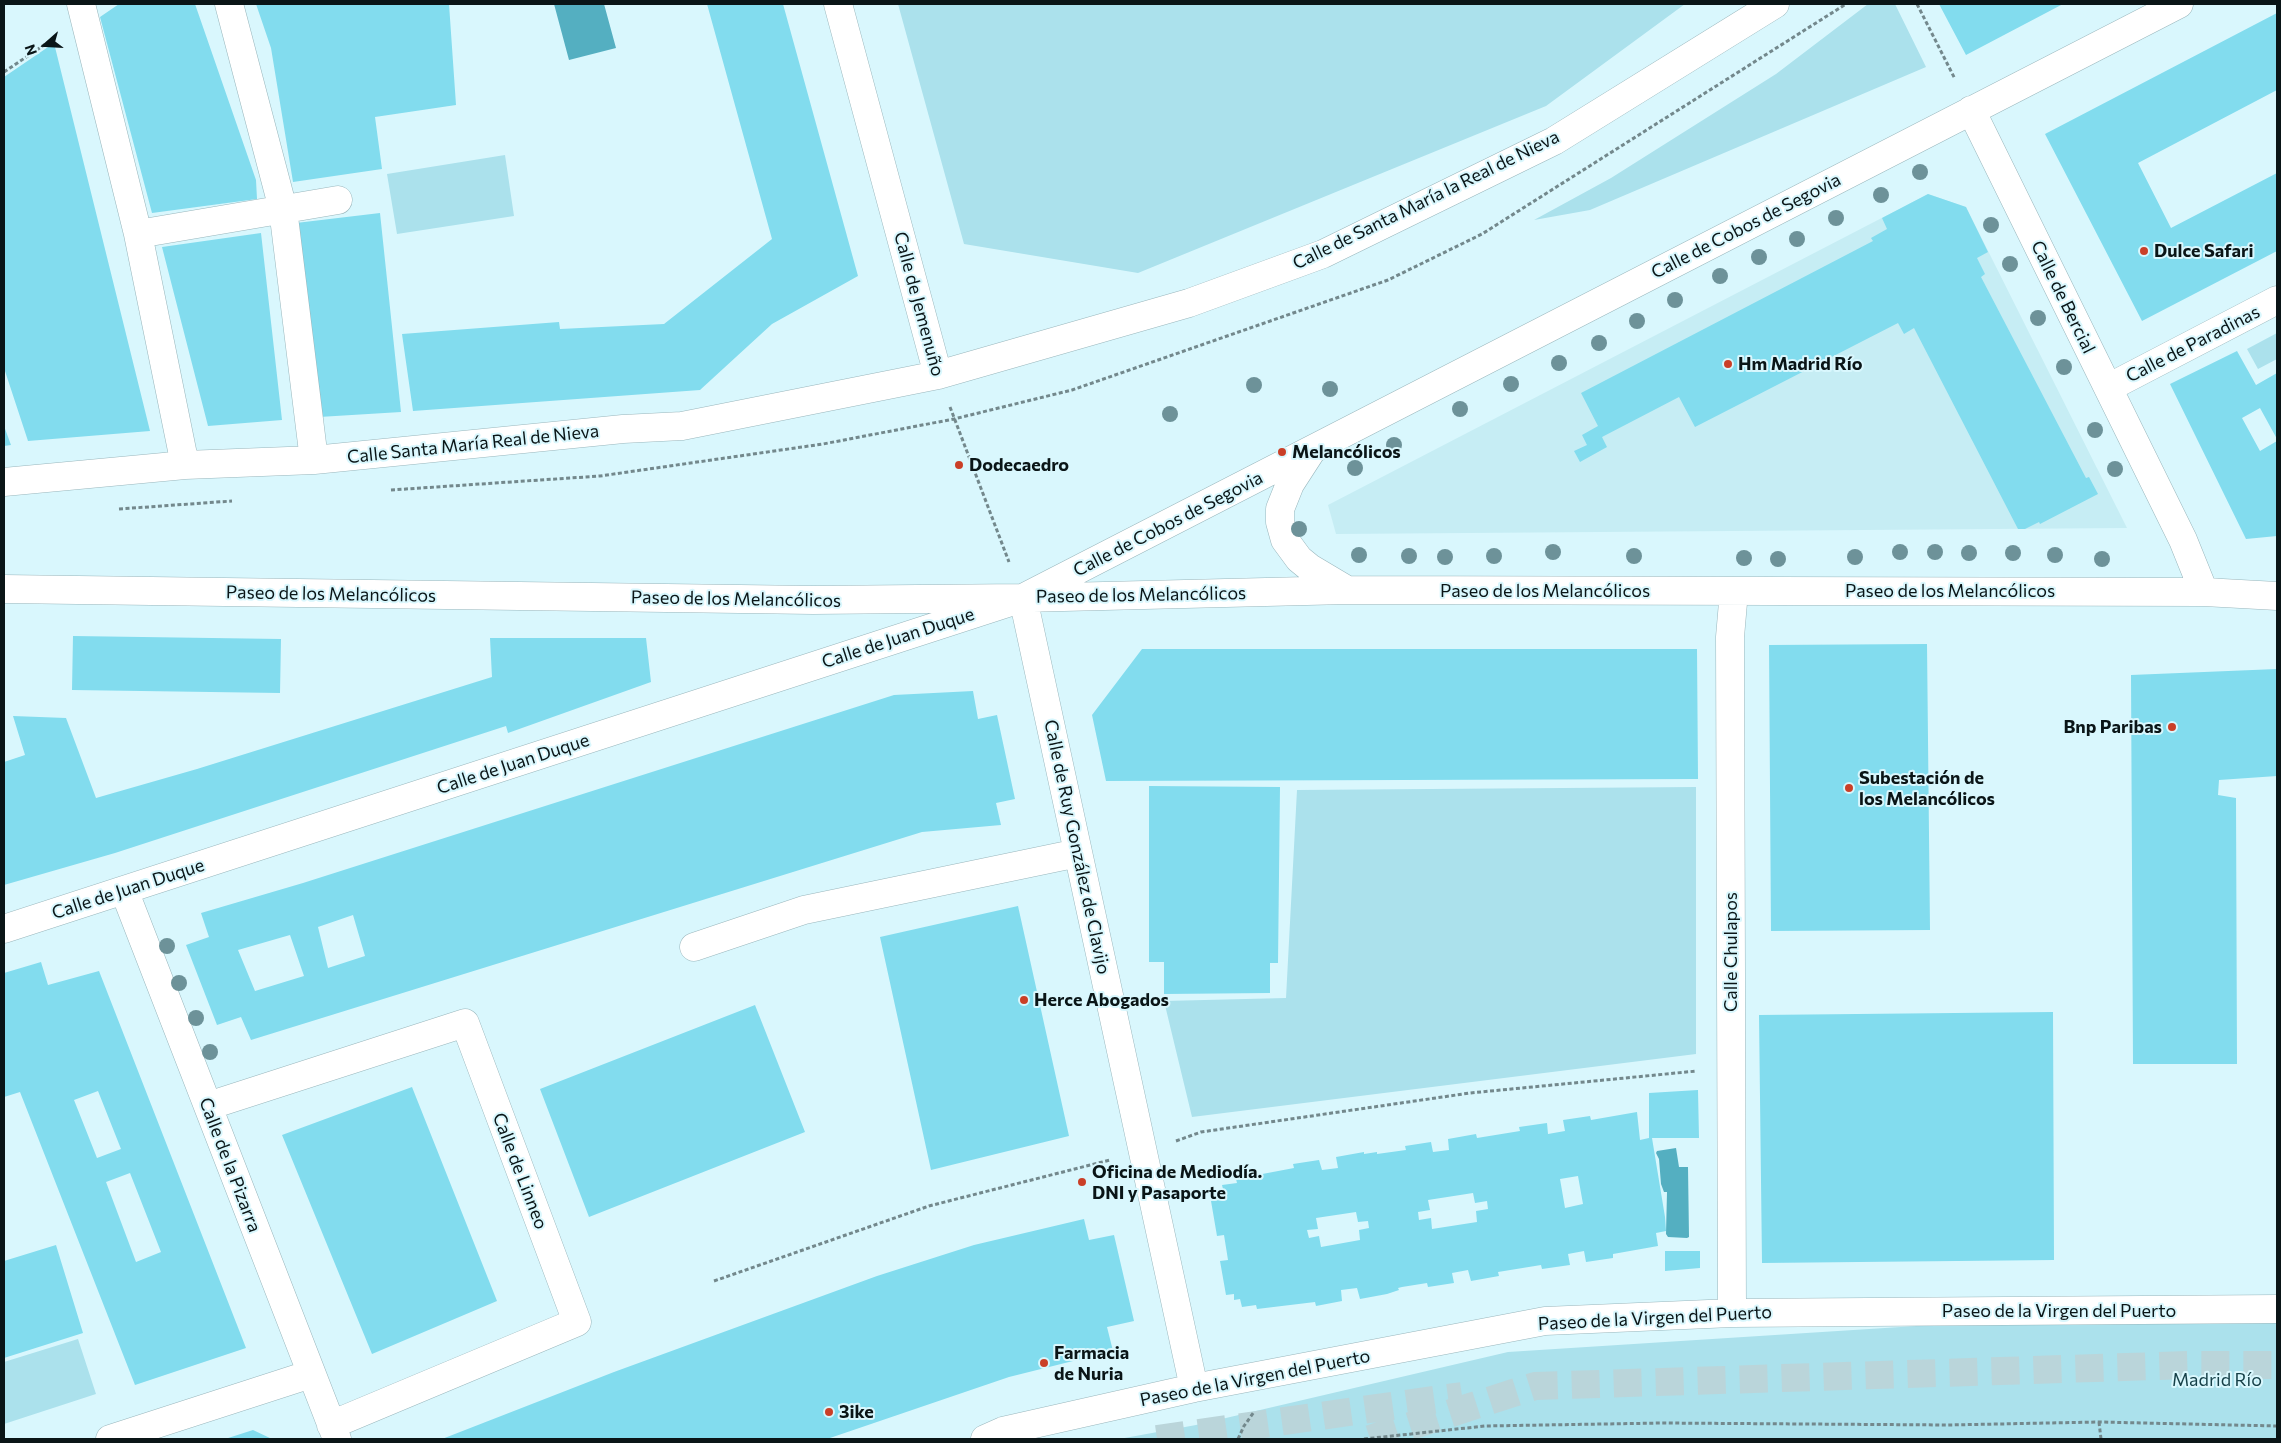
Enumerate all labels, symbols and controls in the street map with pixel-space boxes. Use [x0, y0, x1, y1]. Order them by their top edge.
north arrow [20, 20, 70, 70]
text: N [21, 42, 40, 58]
street label: Calle de Santa María la Real de Nieva [1289, 126, 1563, 274]
street label: Calle de Cobos de Segovia [1648, 169, 1844, 283]
street label: Calle de Jemenuño [889, 229, 949, 379]
street label: Calle de Bercial [2026, 237, 2100, 357]
place label: Dulce Safari [2154, 240, 2253, 262]
marker: Dulce Safari [2138, 245, 2150, 257]
street label: Calle de Paradinas [2123, 301, 2263, 387]
place label: Hm Madrid Río [1738, 353, 1862, 375]
marker: Hm Madrid Río [1722, 358, 1734, 370]
street label: Calle Santa María Real de Nieva [346, 420, 600, 468]
place label: Melancólicos [1292, 441, 1401, 463]
marker: Melancólicos [1276, 446, 1288, 458]
place label: Dodecaedro [969, 454, 1069, 476]
marker: Dodecaedro [953, 459, 965, 471]
street label: Calle de Cobos de Segovia [1070, 467, 1266, 581]
street label: Paseo de los Melancólicos [1440, 580, 1650, 602]
street label: Paseo de los Melancólicos [1845, 580, 2055, 602]
street label: Paseo de los Melancólicos [226, 581, 436, 607]
street label: Paseo de los Melancólicos [1036, 582, 1246, 608]
street label: Paseo de los Melancólicos [631, 586, 841, 612]
street label: Calle de Juan Duque [819, 603, 977, 673]
place label: Bnp Paribas [2063, 716, 2162, 738]
street label: Calle de Ruy González de Clavijo [1039, 718, 1115, 976]
marker: Bnp Paribas [2166, 721, 2178, 733]
street label: Calle de Juan Duque [434, 729, 592, 799]
place label: Subestación de los Melancólicos [1859, 767, 1995, 810]
marker: Subestación de los Melancólicos [1843, 782, 1855, 794]
street label: Calle de Juan Duque [49, 854, 207, 924]
street label: Calle Chulapos [1720, 892, 1742, 1012]
place label: Herce Abogados [1034, 989, 1169, 1011]
marker: Herce Abogados [1018, 994, 1030, 1006]
street label: Calle de la Pizarra [194, 1095, 266, 1235]
street label: Calle de Linneo [488, 1110, 552, 1232]
place label: Oficina de Mediodía. DNI y Pasaporte [1092, 1161, 1262, 1204]
marker: Oficina de Mediodía. DNI y Pasaporte [1076, 1176, 1088, 1188]
street label: Paseo de la Virgen del Puerto [1942, 1300, 2176, 1322]
street label: Paseo de la Virgen del Puerto [1537, 1301, 1773, 1335]
place label: Farmacia de Nuria [1054, 1342, 1129, 1385]
street label: Paseo de la Virgen del Puerto [1138, 1345, 1372, 1411]
marker: Farmacia de Nuria [1038, 1357, 1050, 1369]
park label: Madrid Río [2172, 1369, 2262, 1391]
place label: 3ike [839, 1401, 874, 1423]
marker: 3ike [823, 1406, 835, 1418]

